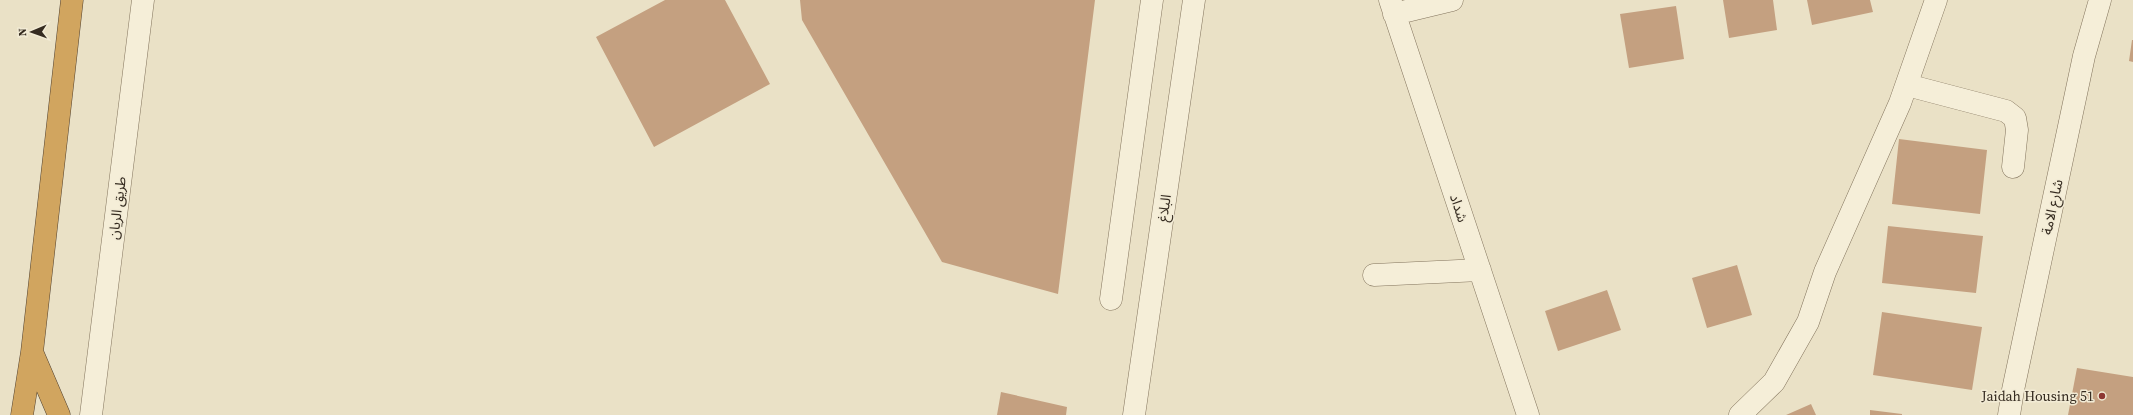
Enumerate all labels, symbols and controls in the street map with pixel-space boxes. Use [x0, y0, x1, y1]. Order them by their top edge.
north arrow [12, 12, 52, 52]
text: N [15, 28, 30, 37]
street label: طريق الريان [103, 175, 131, 241]
street label: شارع الامة [2036, 177, 2069, 237]
street label: شداد [1445, 191, 1473, 225]
street label: البلاغ [1152, 193, 1177, 223]
place label: Jaidah Housing 51 [1981, 386, 2094, 406]
marker: Jaidah Housing 51 [2097, 391, 2107, 401]

